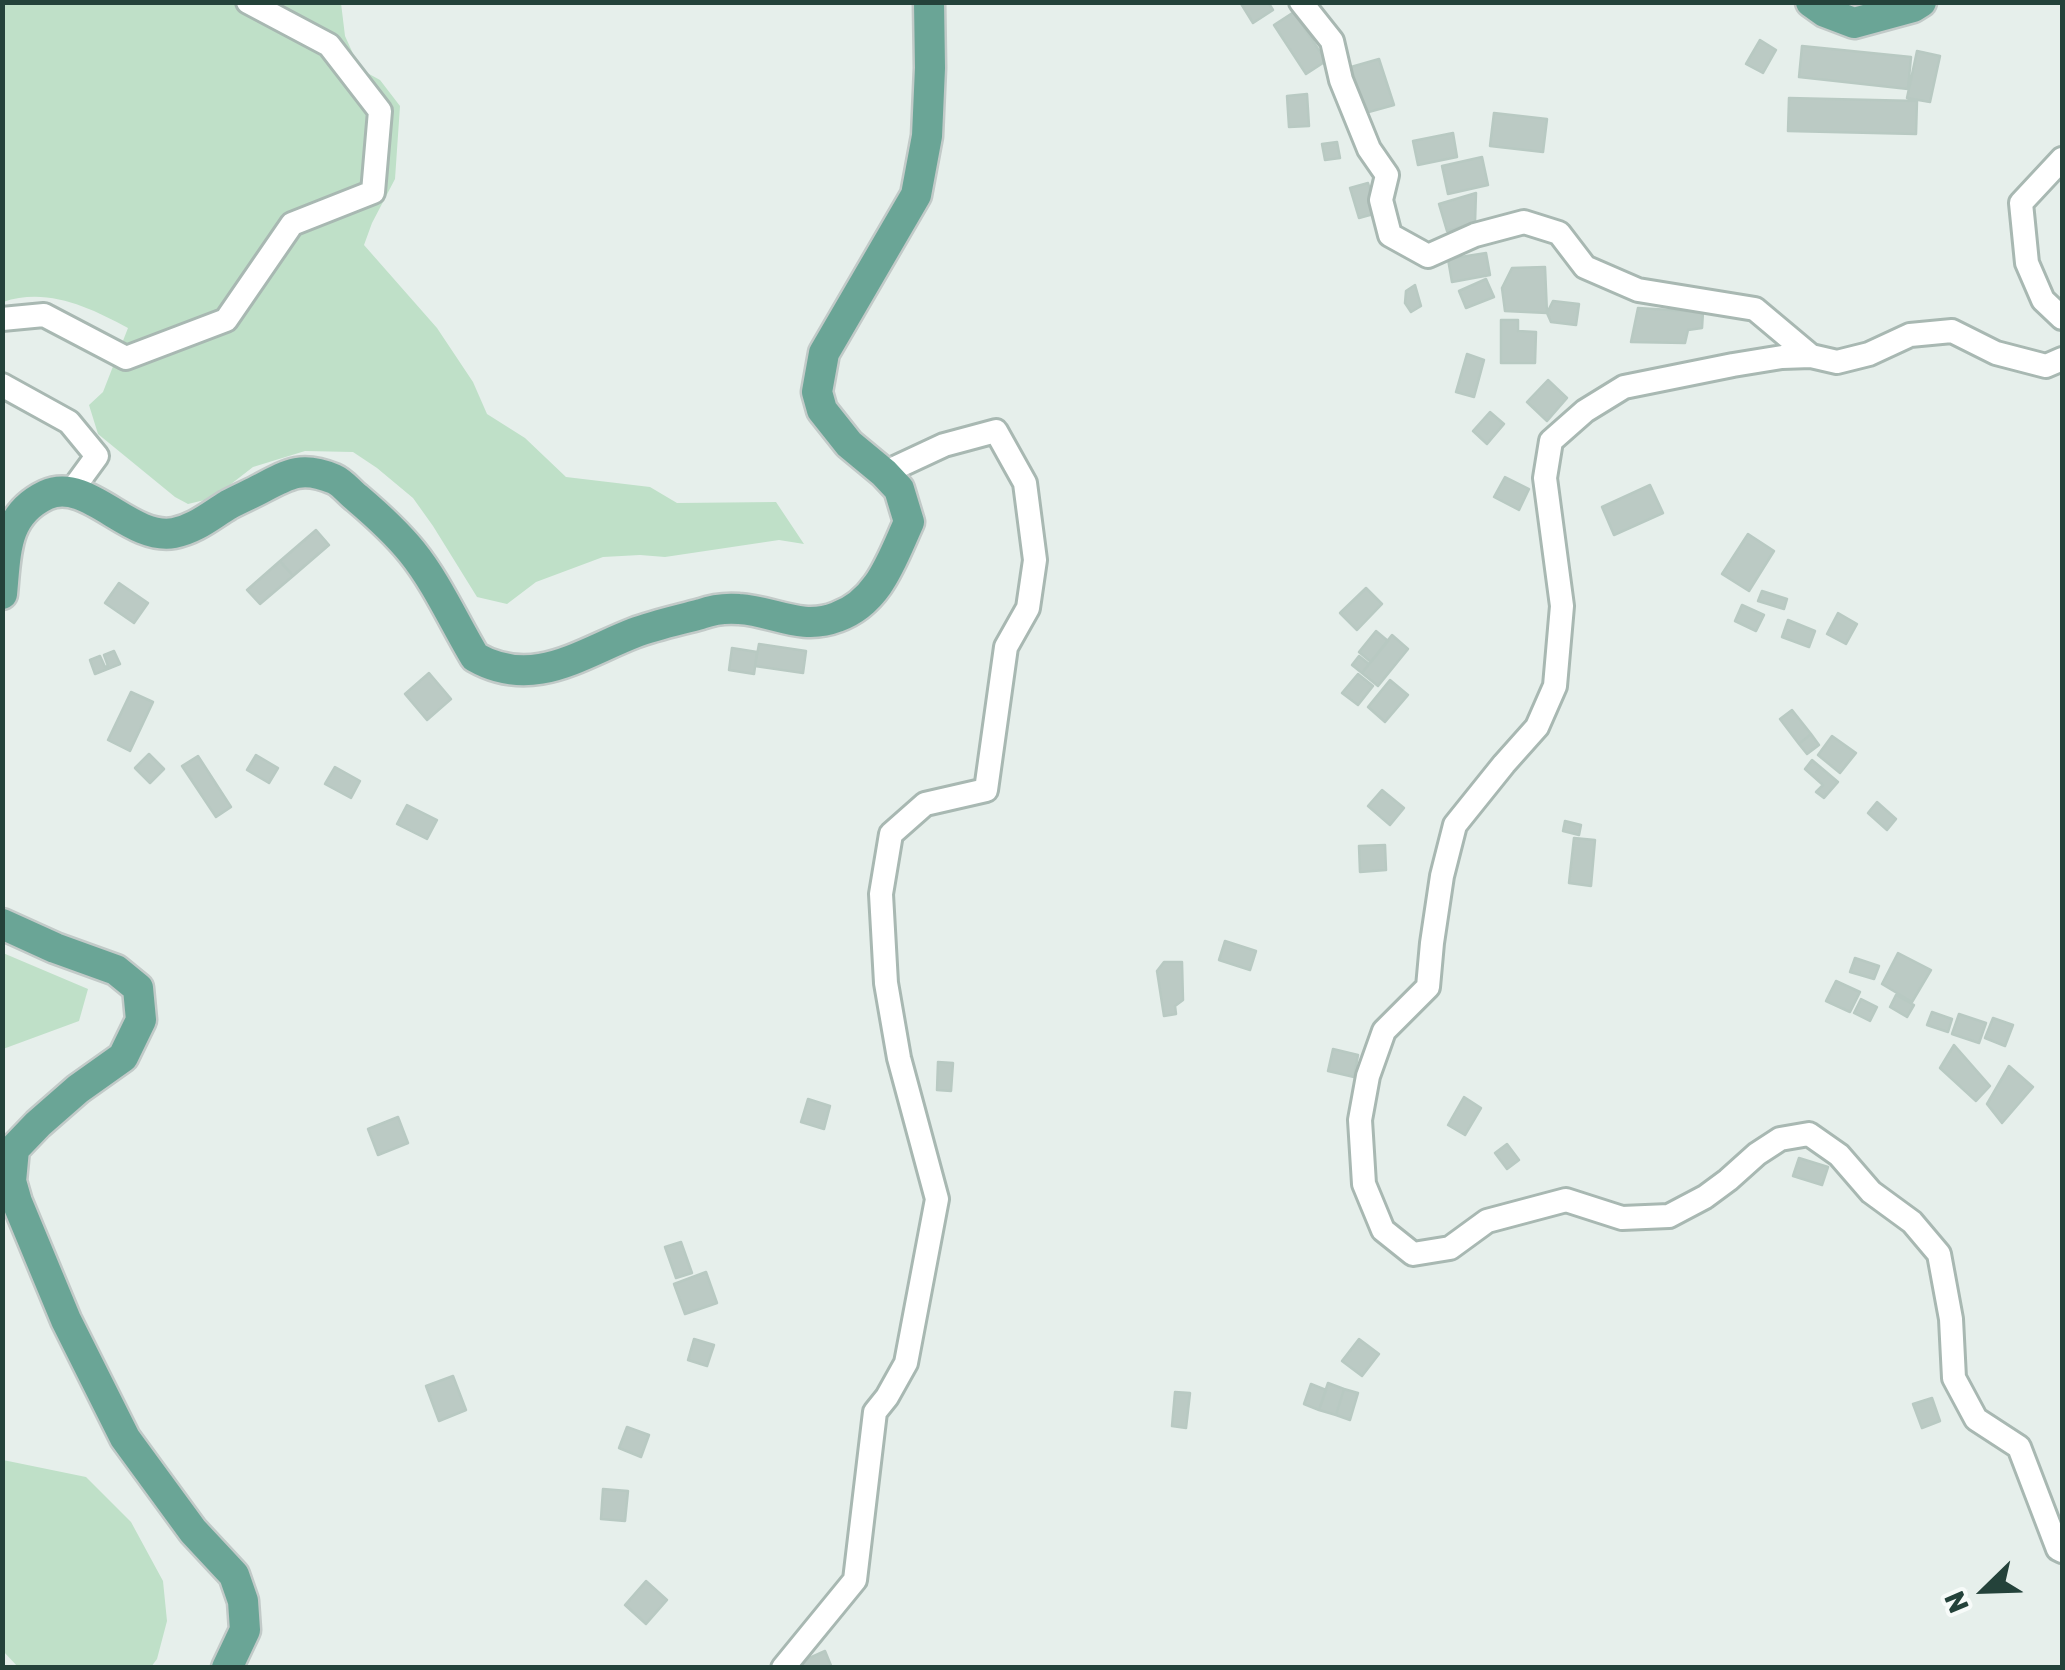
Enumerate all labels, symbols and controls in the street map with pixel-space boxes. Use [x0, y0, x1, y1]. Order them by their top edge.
north arrow [1935, 1540, 2035, 1640]
text: N [1938, 1586, 1976, 1618]

